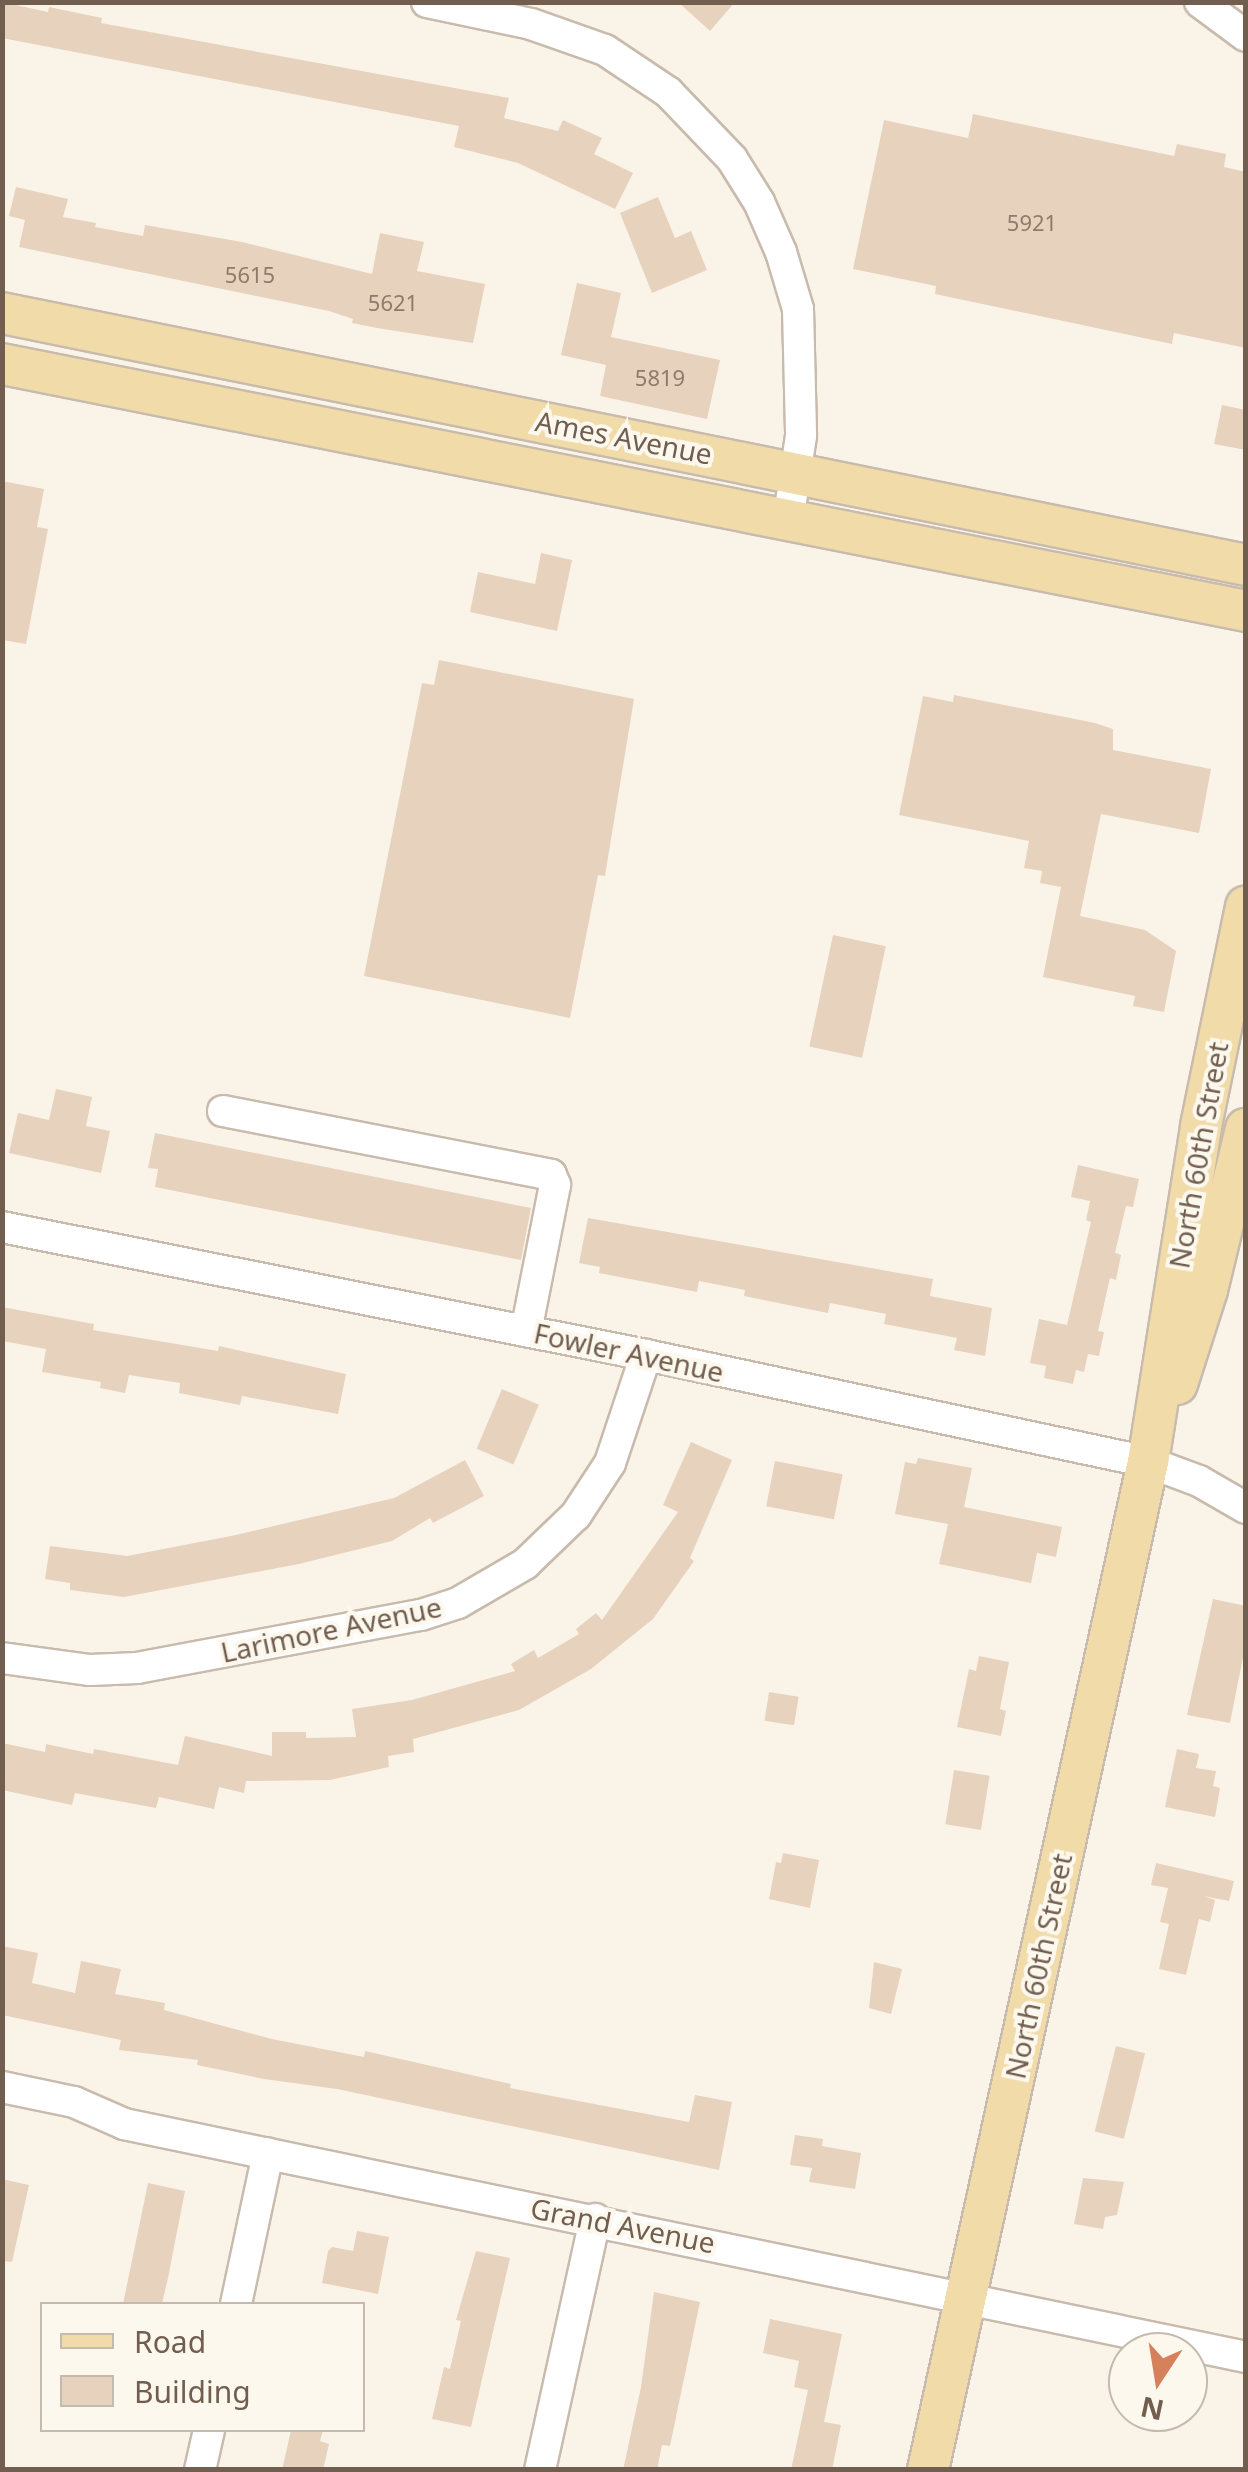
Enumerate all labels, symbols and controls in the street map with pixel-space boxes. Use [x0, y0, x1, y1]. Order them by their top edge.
house number: 5921 [1007, 210, 1057, 236]
house number: 5615 [225, 262, 275, 288]
house number: 5621 [368, 290, 418, 316]
house number: 5819 [635, 365, 685, 391]
street label: Ames Avenue [533, 403, 715, 471]
street label: North 60th Street [1162, 1039, 1234, 1271]
street label: Fowler Avenue [531, 1315, 727, 1389]
street label: Larimore Avenue [218, 1589, 444, 1669]
street label: North 60th Street [998, 1850, 1078, 2082]
street label: Grand Avenue [528, 2191, 718, 2259]
legend [40, 2302, 365, 2432]
text: Road [134, 2321, 206, 2362]
north arrow [1108, 2332, 1208, 2432]
text: Building [134, 2371, 251, 2412]
text: N [1137, 2388, 1167, 2430]

